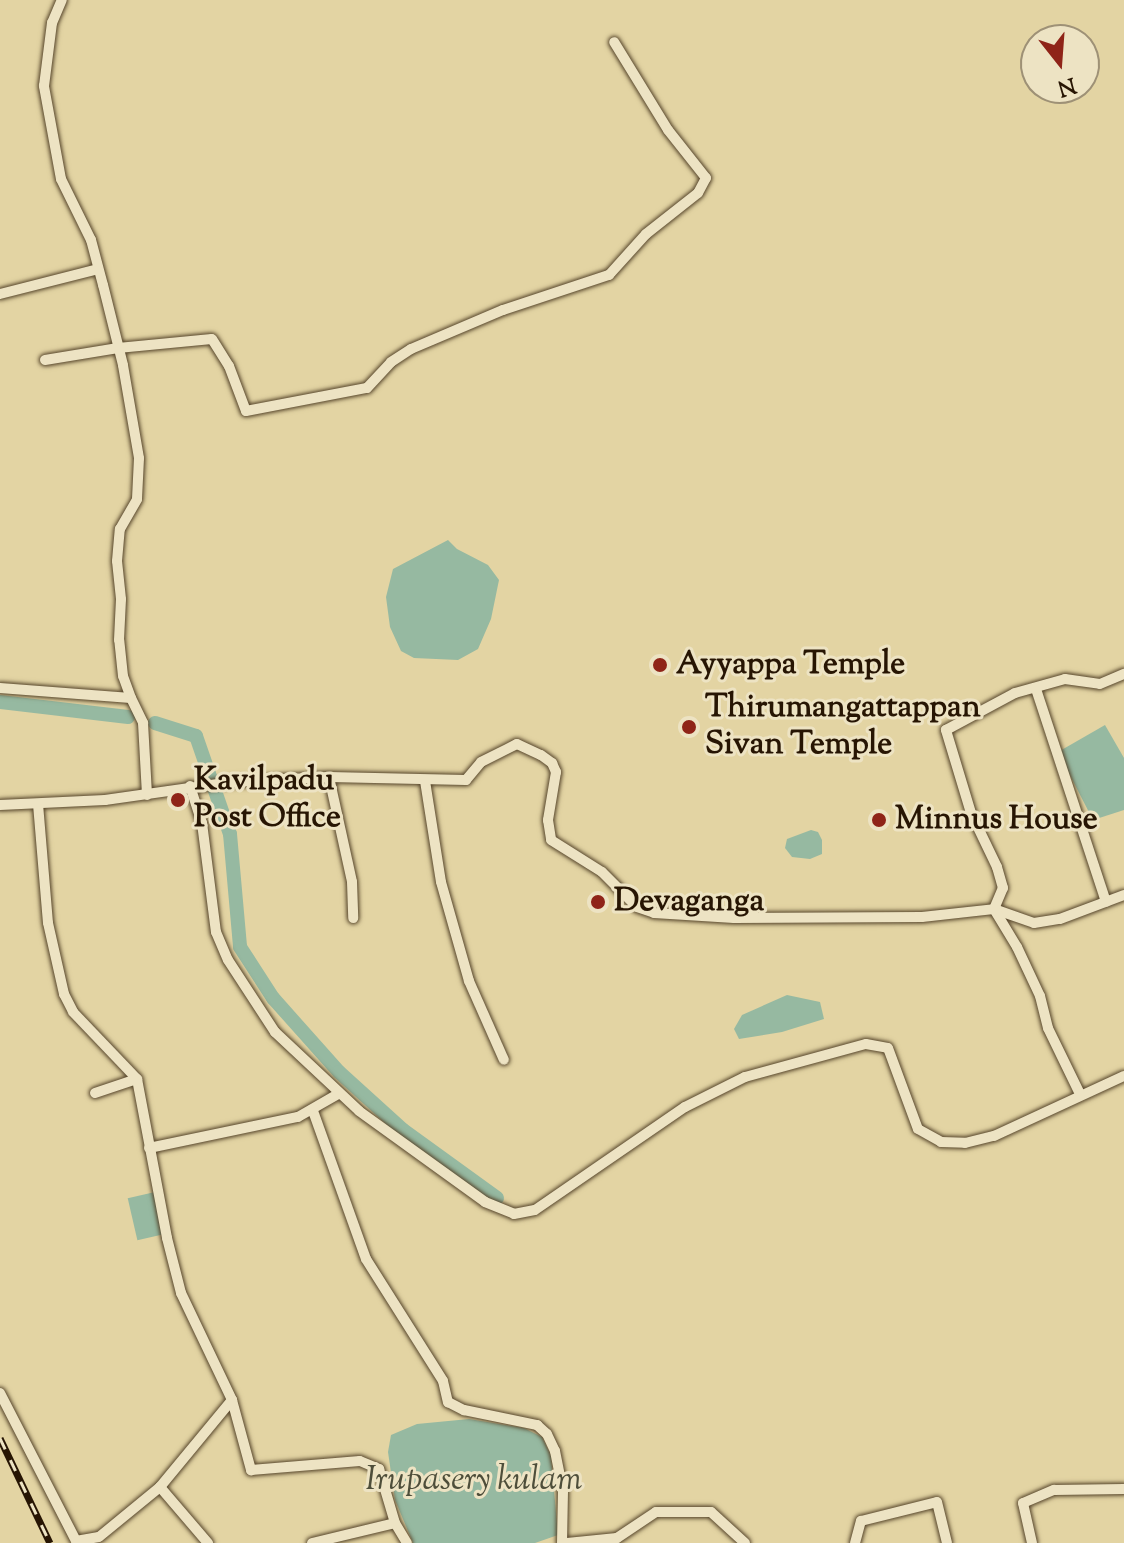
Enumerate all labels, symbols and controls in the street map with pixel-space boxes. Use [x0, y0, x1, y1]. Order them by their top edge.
north arrow [1020, 24, 1100, 104]
text: N [1053, 67, 1080, 103]
place label: Ayyappa Temple [676, 646, 905, 684]
marker: Ayyappa Temple [651, 656, 669, 674]
place label: Thirumangattappan Sivan Temple [705, 690, 981, 765]
marker: Thirumangattappan Sivan Temple [680, 718, 698, 736]
place label: Kavilpadu Post Office [194, 763, 341, 838]
marker: Kavilpadu Post Office [169, 791, 187, 809]
place label: Minnus House [895, 801, 1098, 839]
marker: Minnus House [870, 811, 888, 829]
place label: Devaganga [614, 883, 764, 921]
marker: Devaganga [589, 893, 607, 911]
water label: Irupasery kulam [365, 1461, 583, 1501]

